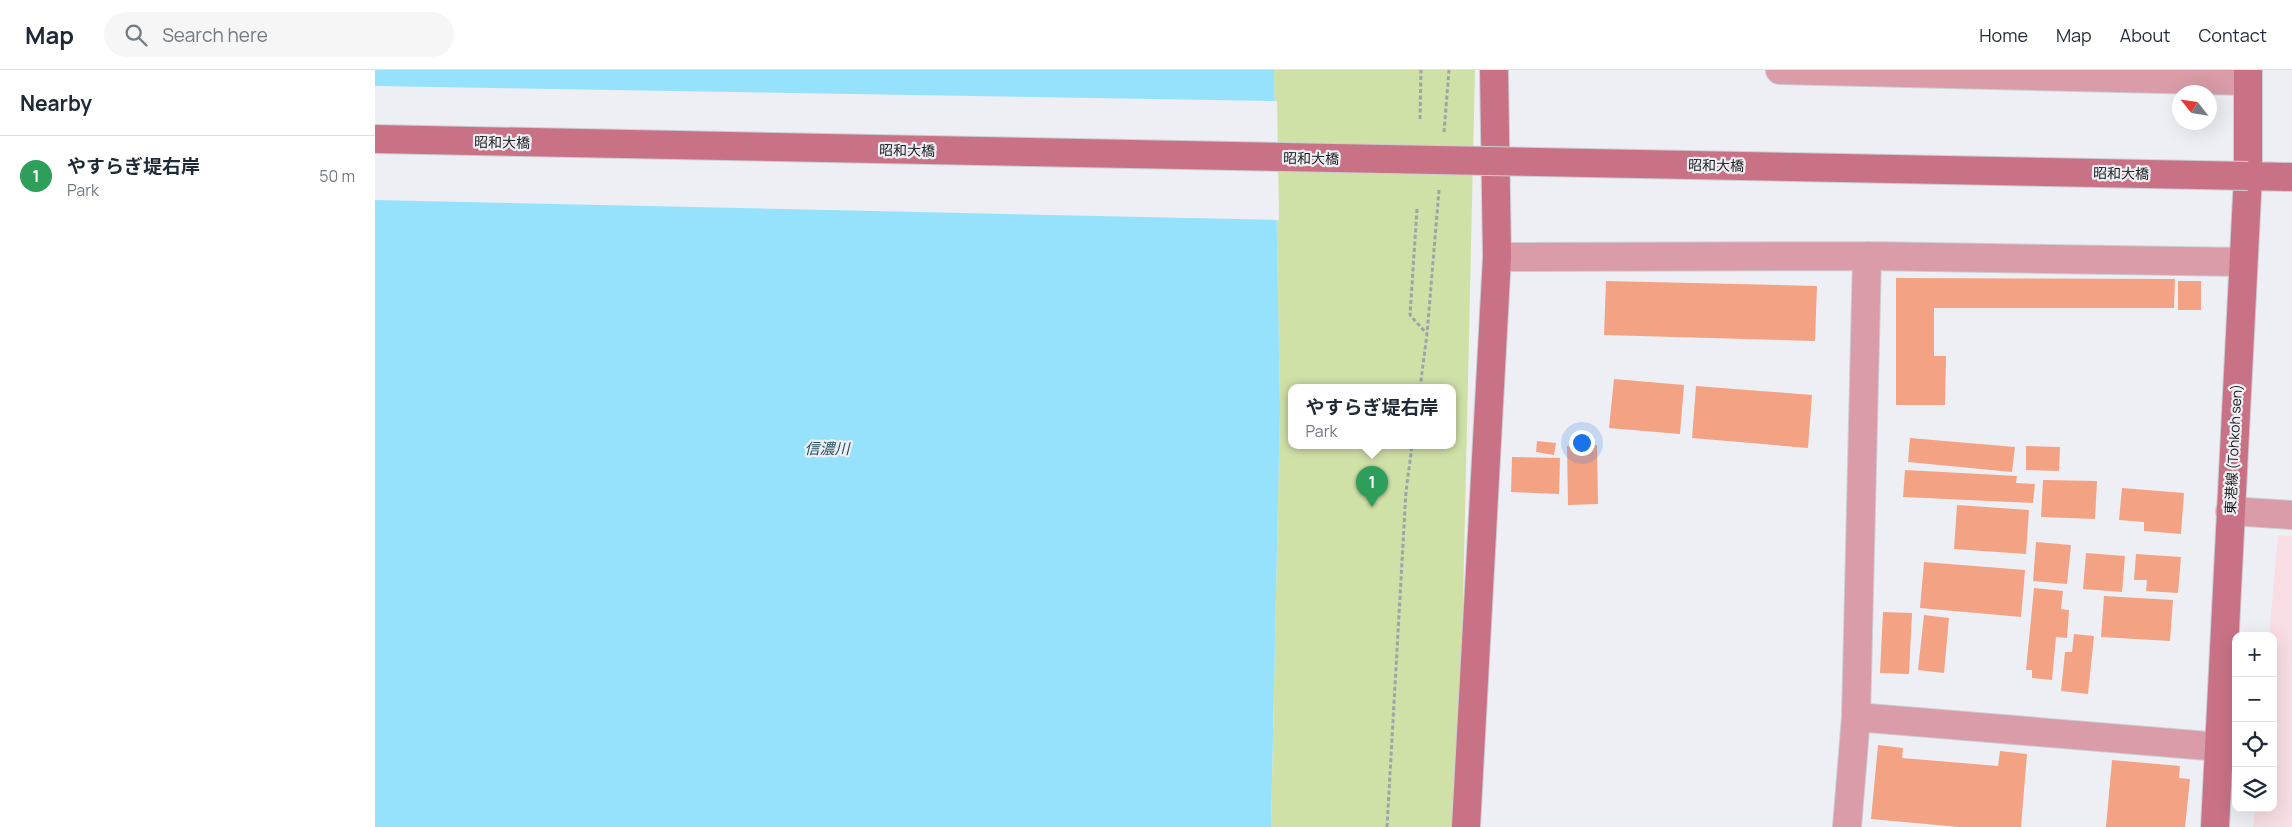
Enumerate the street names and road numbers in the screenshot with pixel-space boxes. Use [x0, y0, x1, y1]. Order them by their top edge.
street label: 昭和大橋 [474, 132, 530, 152]
street label: 昭和大橋 [879, 140, 935, 160]
street label: 昭和大橋 [1283, 148, 1339, 168]
street label: 昭和大橋 [1688, 155, 1744, 175]
street label: 昭和大橋 [2093, 163, 2149, 183]
street label: 東港線 (Tohkoh sen) [2220, 383, 2246, 515]

